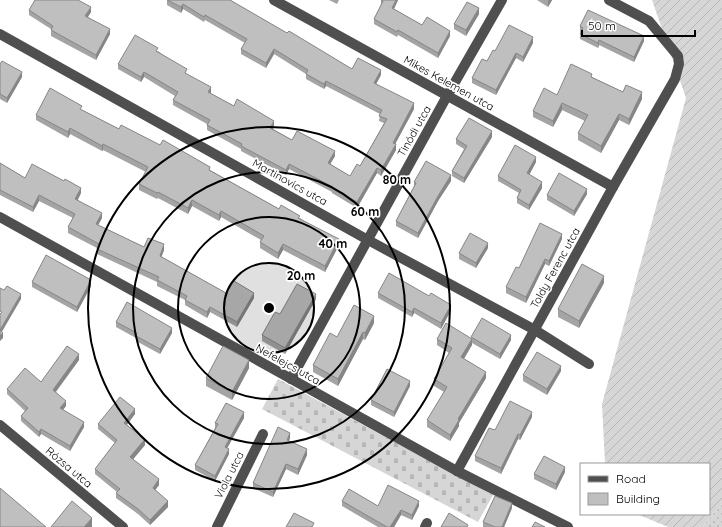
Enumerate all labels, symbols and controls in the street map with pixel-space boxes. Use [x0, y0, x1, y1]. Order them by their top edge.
scale bar [582, 12, 695, 38]
text: 50 m [588, 18, 616, 33]
street label: Mikes Kelemen utca [401, 52, 497, 114]
street label: Tinódi utca [394, 103, 434, 159]
street label: Martinovics utca [250, 156, 330, 208]
text: 80 m [383, 172, 411, 187]
text: 60 m [351, 204, 379, 219]
street label: Toldy Ferenc utca [527, 225, 583, 311]
text: 40 m [319, 236, 347, 251]
text: 20 m [287, 268, 315, 283]
centre of rings [262, 301, 276, 315]
street label: Nefelejcs utca [253, 340, 323, 388]
street label: Rózsa utca [43, 444, 95, 490]
street label: Viola utca [211, 449, 247, 501]
legend [580, 463, 710, 515]
text: Road [616, 471, 646, 486]
text: Building [616, 491, 660, 506]

